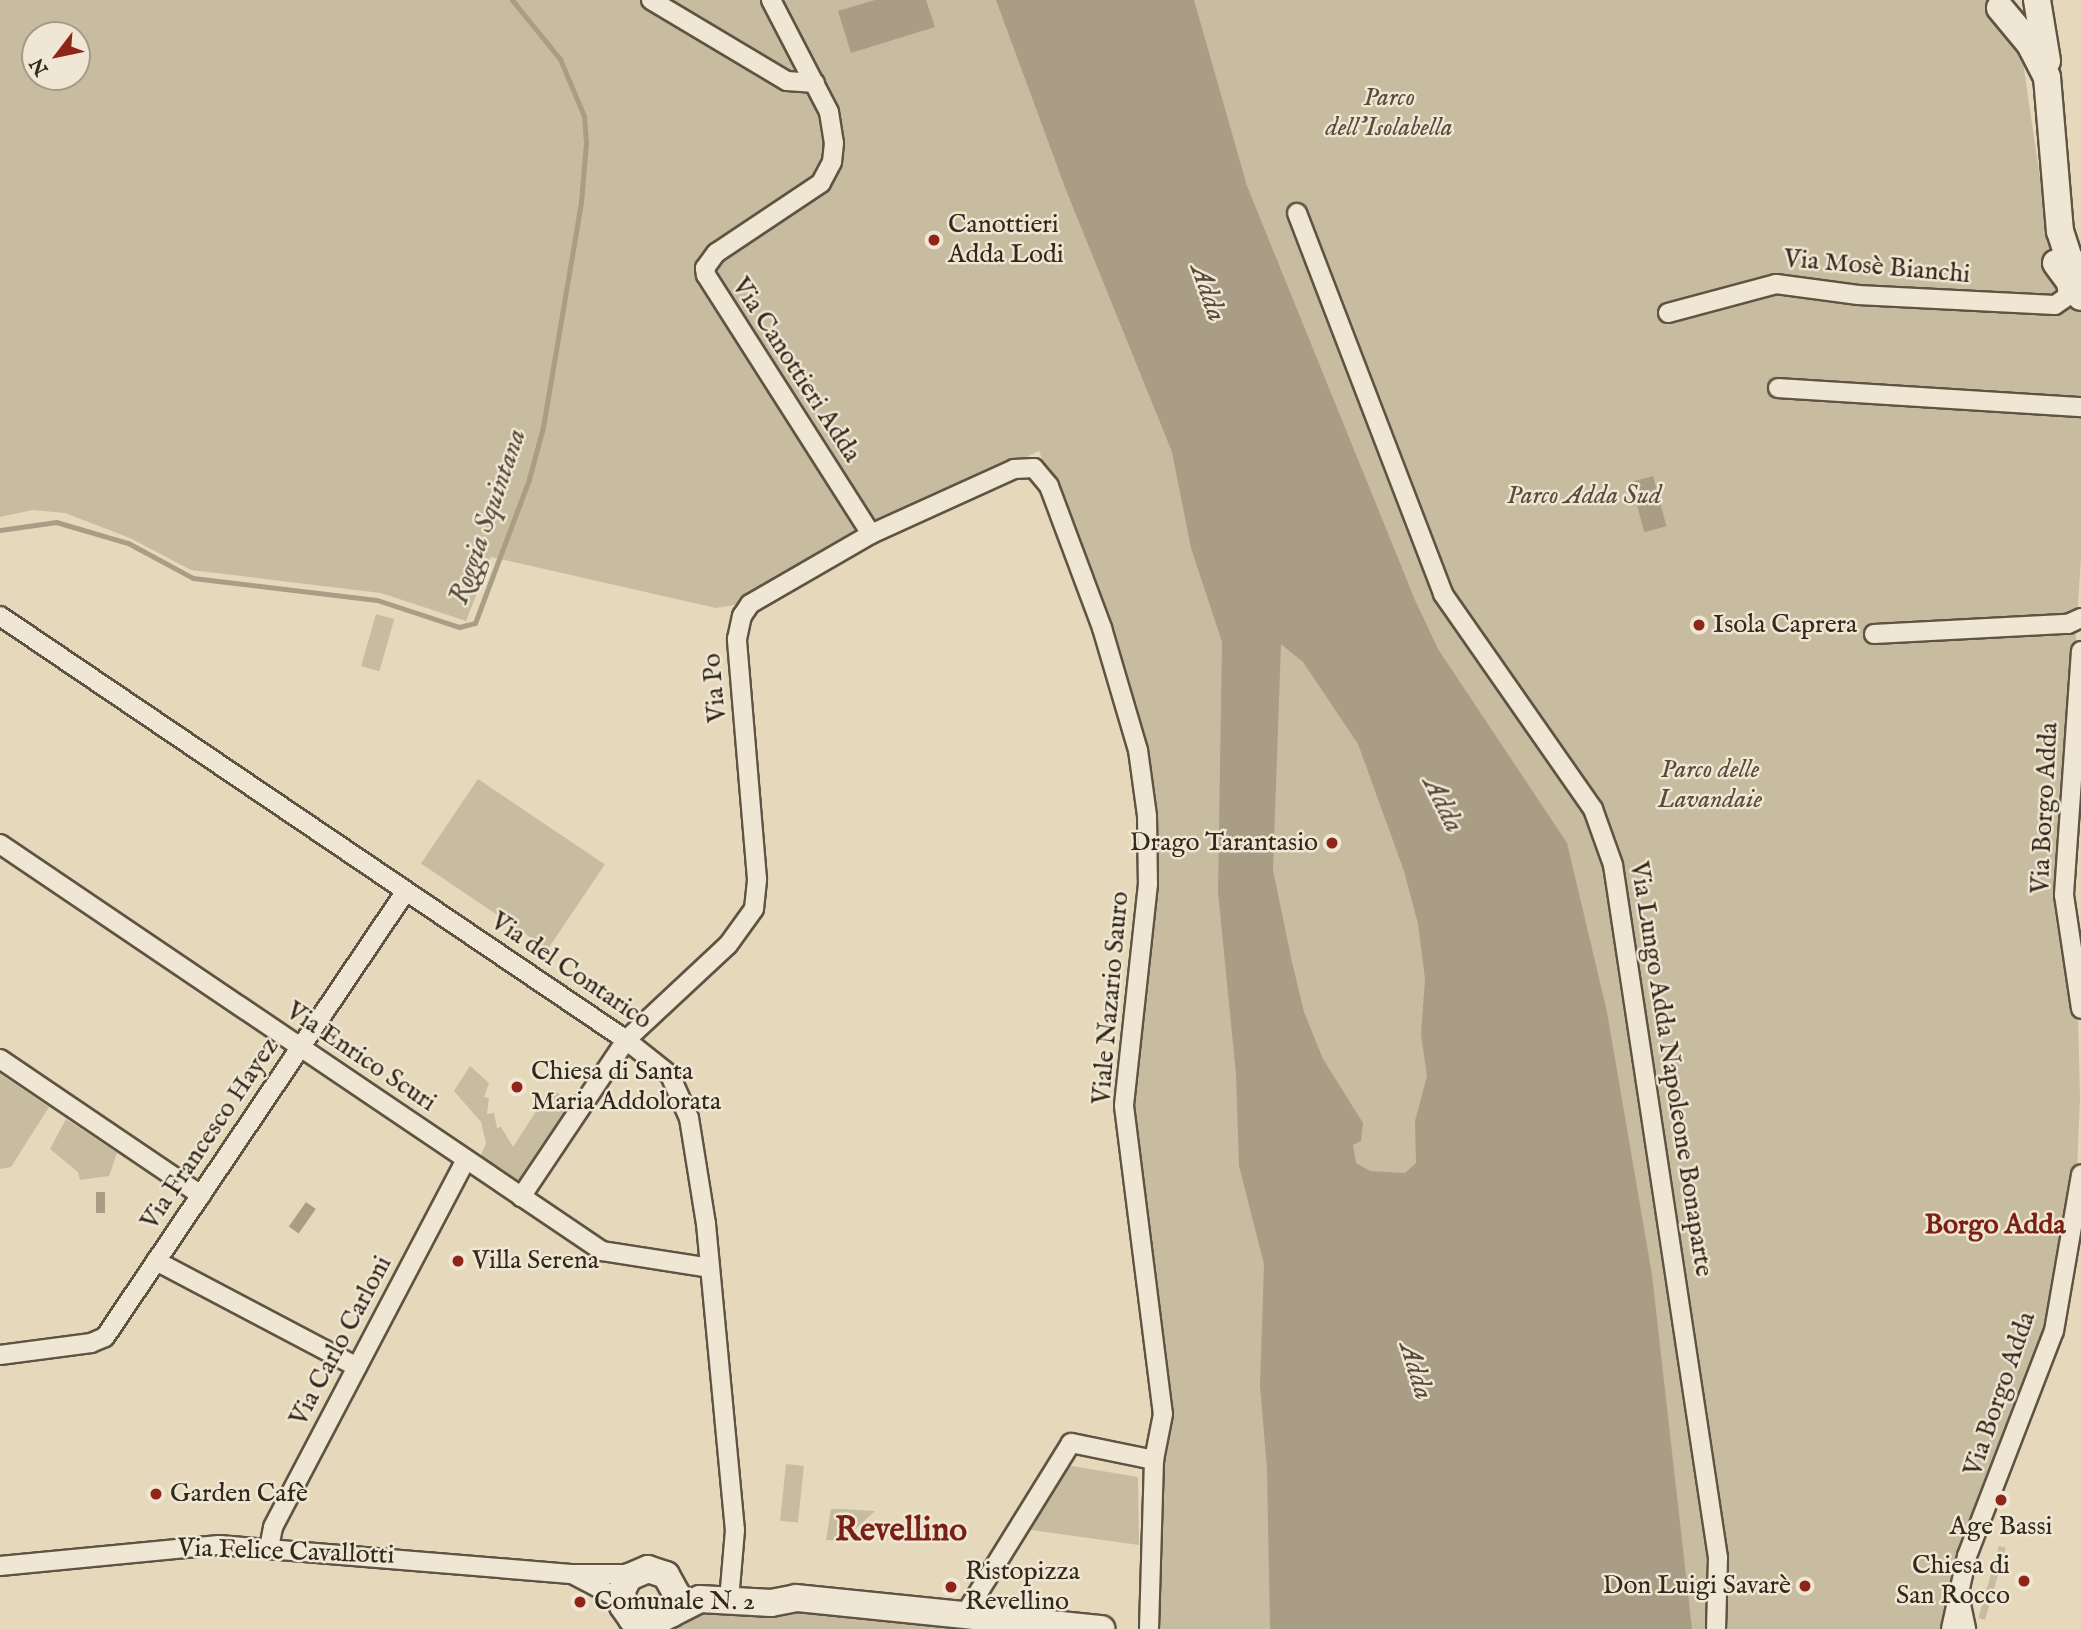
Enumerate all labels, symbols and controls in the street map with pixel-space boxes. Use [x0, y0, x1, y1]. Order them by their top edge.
north arrow [21, 21, 91, 91]
text: N [25, 53, 54, 79]
park label: Parco dell'Isolabella [1325, 82, 1453, 144]
place label: Canottieri Adda Lodi [948, 209, 1064, 270]
marker: Canottieri Adda Lodi [926, 232, 942, 248]
street label: Via Mosè Bianchi [1782, 243, 1972, 291]
water label: Adda [1182, 260, 1232, 326]
street label: Via Canottieri Adda [725, 272, 867, 468]
water label: Roggia Squintana [443, 425, 535, 609]
park label: Parco Adda Sud [1507, 480, 1661, 512]
place label: Isola Caprera [1713, 609, 1857, 641]
marker: Isola Caprera [1691, 617, 1707, 633]
street label: Via Po [696, 652, 734, 724]
street label: Via Borgo Adda [2025, 721, 2065, 895]
park label: Parco delle Lavandaie [1658, 754, 1762, 816]
water label: Adda [1414, 771, 1470, 839]
place label: Drago Tarantasio [1130, 827, 1318, 859]
marker: Drago Tarantasio [1324, 835, 1340, 851]
street label: Via Lungo Adda Napoleone Bonaparte [1623, 859, 1719, 1279]
street label: Viale Nazario Sauro [1086, 890, 1136, 1106]
street label: Via del Contarico [485, 906, 657, 1036]
street label: Via Enrico Scuri [280, 995, 442, 1119]
street label: Via Francesco Hayez [134, 1032, 286, 1236]
place label: Chiesa di Santa Maria Addolorata [531, 1056, 721, 1118]
marker: Chiesa di Santa Maria Addolorata [509, 1079, 525, 1095]
district label: Borgo Adda [1925, 1209, 2065, 1243]
place label: Villa Serena [472, 1245, 599, 1277]
street label: Via Carlo Carloni [283, 1251, 399, 1431]
marker: Villa Serena [450, 1253, 466, 1269]
street label: Via Borgo Adda [1957, 1308, 2043, 1480]
water label: Adda [1390, 1338, 1440, 1404]
place label: Garden Cafè [170, 1478, 308, 1510]
marker: Garden Cafè [148, 1486, 164, 1502]
marker: Age Bassi [1993, 1492, 2009, 1508]
place label: Age Bassi [1950, 1511, 2052, 1543]
district label: Revellino [835, 1512, 967, 1552]
street label: Via Felice Cavallotti [177, 1533, 395, 1571]
place label: Chiesa di San Rocco [1896, 1550, 2010, 1612]
place label: Ristopizza Revellino [965, 1556, 1080, 1618]
place label: Don Luigi Savarè [1603, 1570, 1791, 1602]
marker: Chiesa di San Rocco [2016, 1573, 2032, 1589]
marker: Don Luigi Savarè [1797, 1578, 1813, 1594]
marker: Ristopizza Revellino [943, 1579, 959, 1595]
place label: Comunale N. 2 [594, 1586, 755, 1618]
marker: Comunale N. 2 [572, 1594, 588, 1610]

